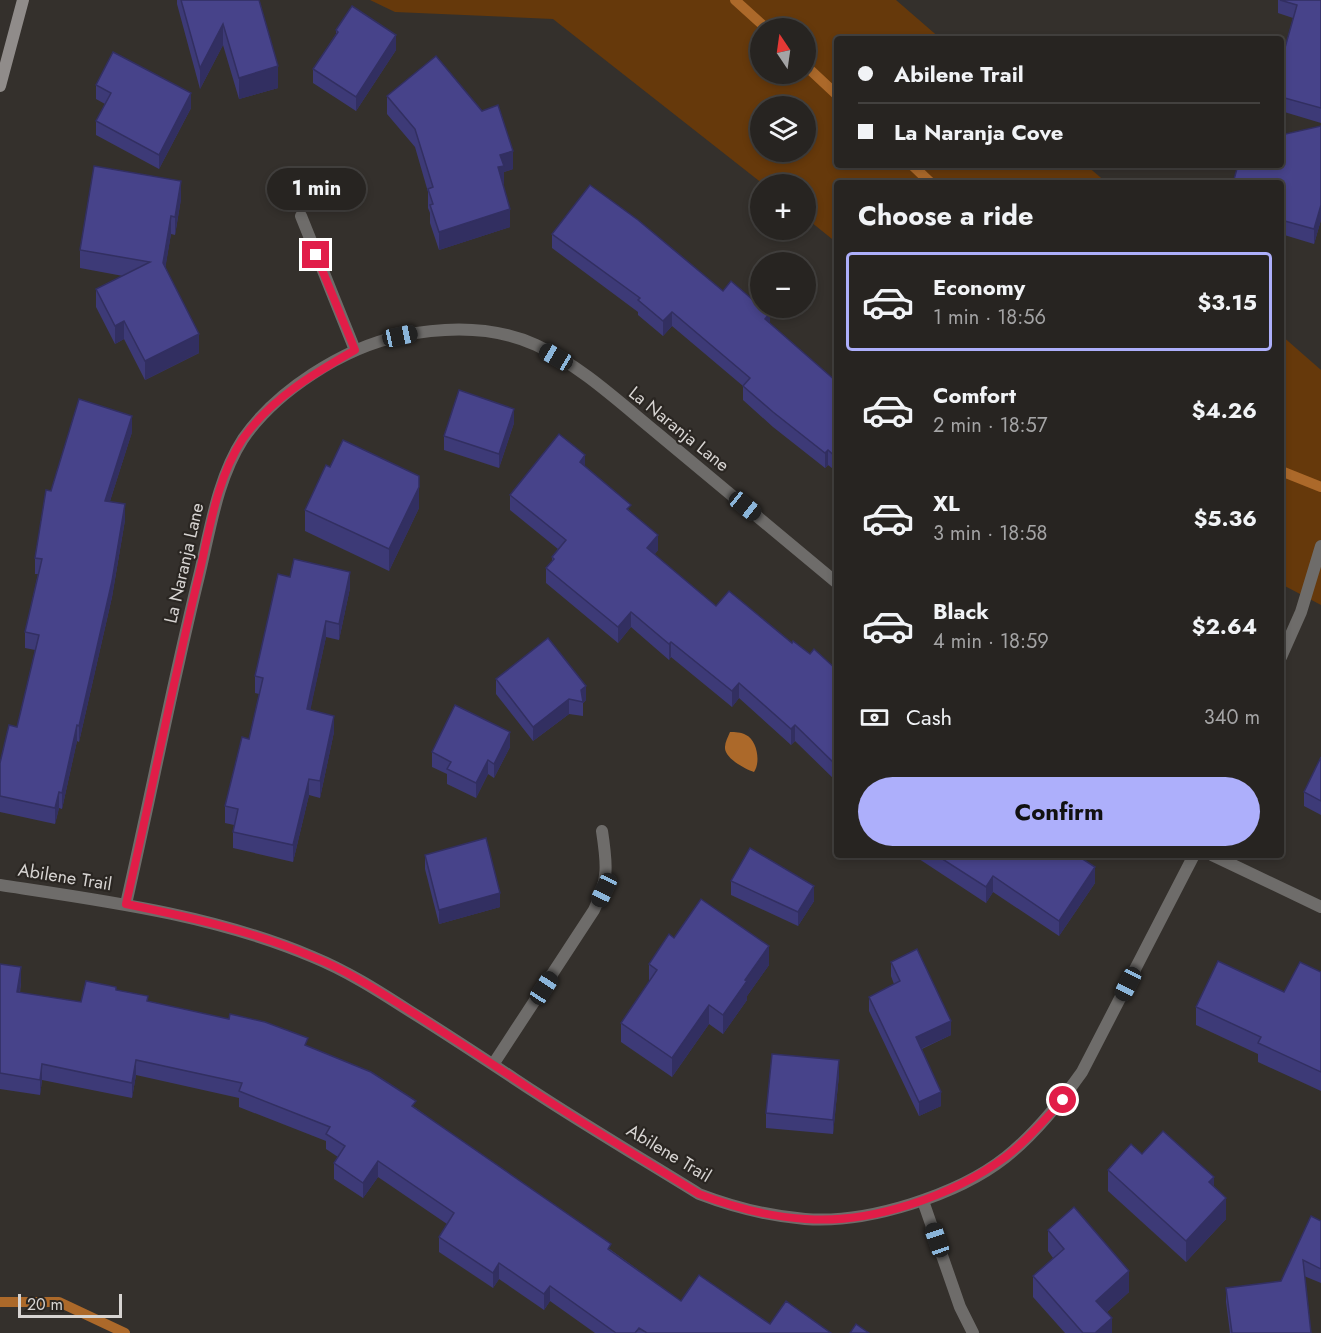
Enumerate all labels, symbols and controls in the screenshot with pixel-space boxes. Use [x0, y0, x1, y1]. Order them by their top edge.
north arrow [750, 18, 816, 84]
map controls [750, 18, 816, 318]
text: Abilene Trail [894, 58, 1024, 90]
button: layers [750, 96, 816, 162]
text: La Naranja Cove [894, 116, 1063, 148]
callout: 1 min [266, 168, 366, 210]
text: 1 min [292, 174, 341, 203]
button: + [750, 174, 816, 240]
text: Choose a ride [858, 196, 1033, 235]
route end [302, 241, 329, 268]
button: − [750, 252, 816, 318]
text: Economy [933, 271, 1025, 303]
icon: car [861, 275, 915, 329]
text: $3.15 [1198, 286, 1257, 318]
text: 1 min · 18:56 [933, 303, 1046, 332]
car [381, 323, 419, 349]
car [536, 340, 576, 374]
text: Comfort [933, 379, 1016, 411]
street label: La Naranja Lane [623, 380, 735, 478]
icon: car [861, 383, 915, 437]
text: $4.26 [1192, 394, 1257, 426]
text: 2 min · 18:57 [933, 411, 1047, 440]
text: XL [933, 487, 960, 519]
car [725, 488, 765, 524]
icon: car [861, 491, 915, 545]
street label: La Naranja Lane [157, 500, 211, 626]
text: $5.36 [1194, 502, 1257, 534]
text: 3 min · 18:58 [933, 519, 1047, 548]
text: Black [933, 595, 989, 627]
icon: car [861, 599, 915, 653]
text: $2.64 [1192, 610, 1257, 642]
text: 4 min · 18:59 [933, 627, 1049, 656]
icon: cash [858, 701, 891, 734]
text: Cash [906, 701, 952, 733]
text: 340 m [1204, 703, 1260, 732]
button: Confirm [858, 777, 1260, 846]
street label: Abilene Trail [16, 857, 114, 897]
car [588, 870, 620, 910]
car [1112, 964, 1144, 1004]
car [527, 968, 561, 1008]
route start [1049, 1086, 1076, 1113]
street label: Abilene Trail [622, 1117, 716, 1189]
car [923, 1220, 951, 1260]
scale bar [18, 1291, 122, 1318]
text: 20 m [27, 1293, 63, 1316]

